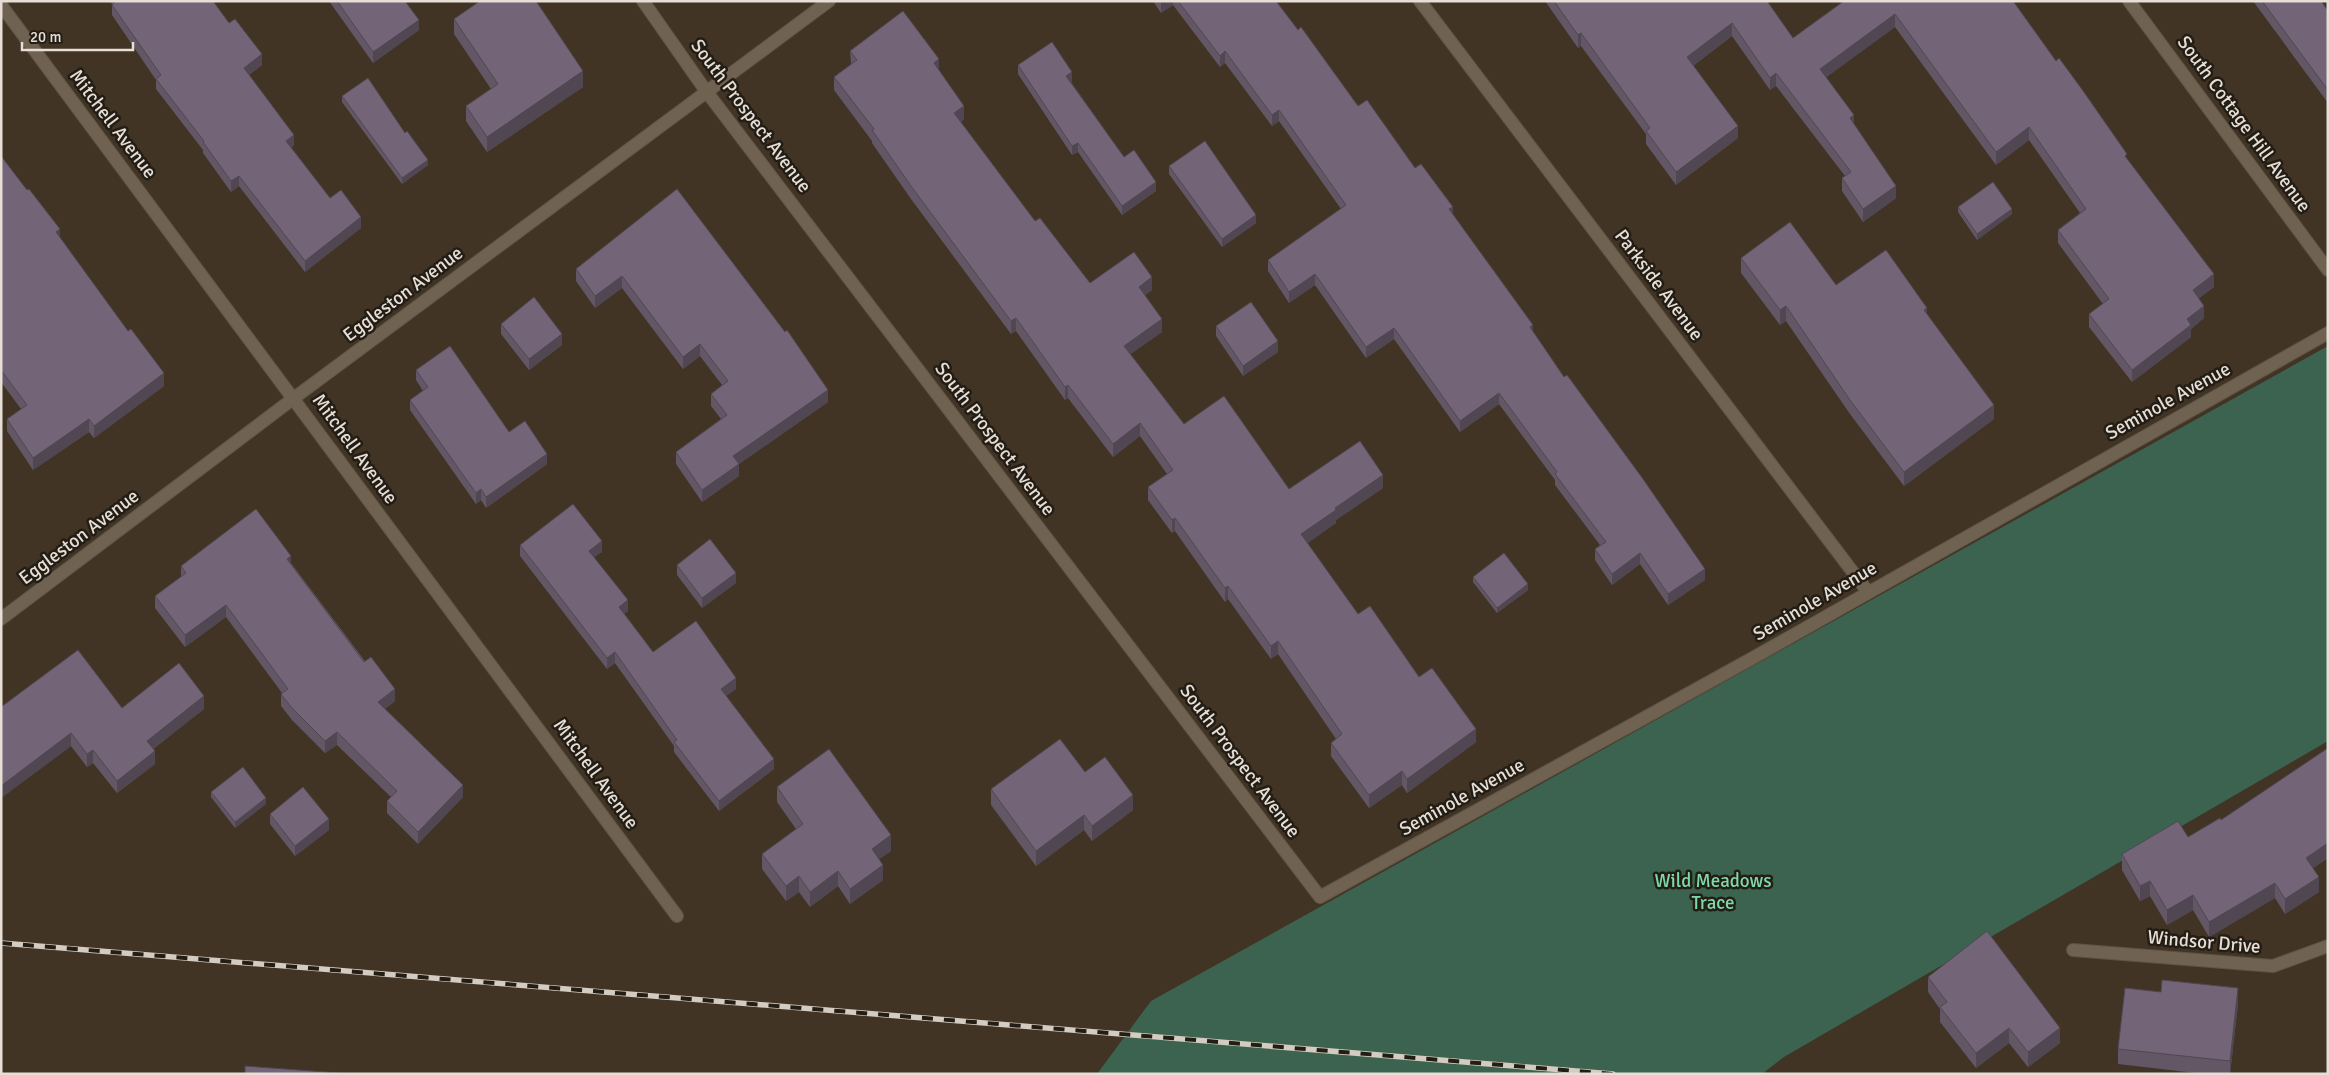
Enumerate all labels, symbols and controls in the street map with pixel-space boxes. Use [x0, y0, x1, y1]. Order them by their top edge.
scale bar [22, 20, 134, 52]
text: 20 m [30, 28, 61, 46]
street label: South Cottage Hill Avenue [2172, 31, 2316, 217]
street label: South Prospect Avenue [685, 34, 817, 198]
street label: Mitchell Avenue [64, 65, 162, 183]
street label: Parkside Avenue [1609, 225, 1709, 345]
street label: Eggleston Avenue [338, 241, 468, 347]
street label: South Prospect Avenue [929, 357, 1061, 521]
street label: Seminole Avenue [2101, 357, 2235, 445]
street label: Mitchell Avenue [307, 389, 403, 509]
street label: Eggleston Avenue [14, 484, 144, 590]
street label: Seminole Avenue [1749, 556, 1881, 646]
street label: South Prospect Avenue [1174, 679, 1306, 843]
street label: Mitchell Avenue [548, 714, 644, 834]
street label: Seminole Avenue [1395, 753, 1529, 841]
park label: Wild Meadows Trace [1654, 869, 1772, 915]
street label: Windsor Drive [2146, 925, 2262, 959]

